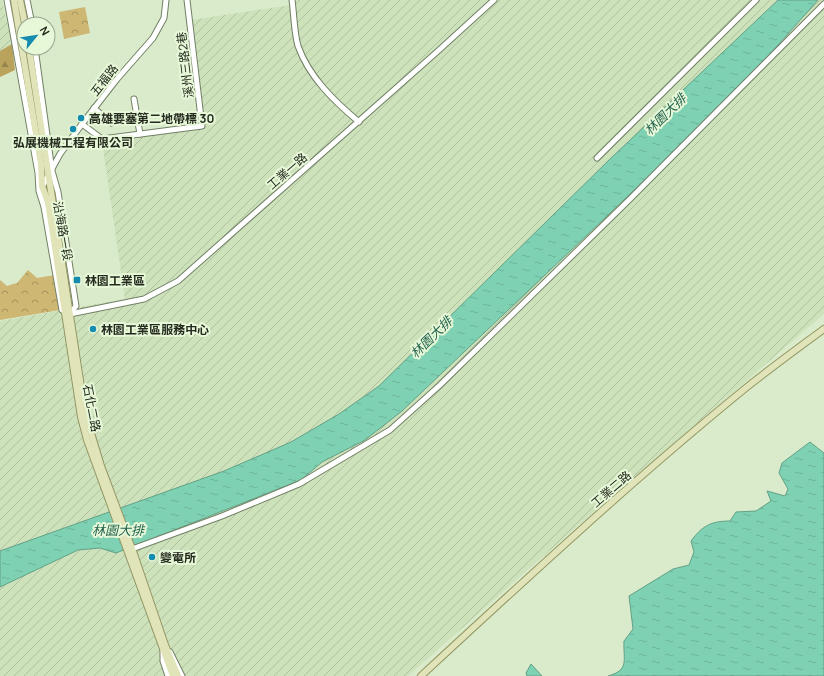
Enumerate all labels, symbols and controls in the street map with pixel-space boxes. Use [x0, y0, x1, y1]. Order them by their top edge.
north arrow [16, 16, 56, 56]
text: N [37, 24, 54, 38]
street label: 溪州三路2巷 [172, 31, 198, 99]
street label: 五福路 [86, 61, 122, 99]
water label: 林園大排 [640, 88, 691, 139]
place label: 高雄要塞第二地帶標 30 [89, 110, 214, 127]
marker: 高雄要塞第二地帶標 30 [76, 113, 86, 123]
marker: 弘展機械工程有限公司 [68, 124, 78, 134]
place label: 弘展機械工程有限公司 [13, 134, 133, 151]
street label: 工業一路 [263, 149, 311, 193]
street label: 沿海路一段 [49, 200, 77, 262]
place label: 林園工業區 [85, 272, 145, 289]
marker: 林園工業區 [72, 275, 82, 285]
water label: 林園大排 [406, 311, 457, 362]
place label: 林園工業區服務中心 [101, 321, 209, 338]
marker: 林園工業區服務中心 [88, 324, 98, 334]
street label: 石化二路 [79, 383, 105, 433]
street label: 工業二路 [587, 467, 635, 511]
water label: 林園大排 [92, 521, 146, 539]
place label: 變電所 [160, 549, 196, 566]
marker: 變電所 [147, 552, 157, 562]

